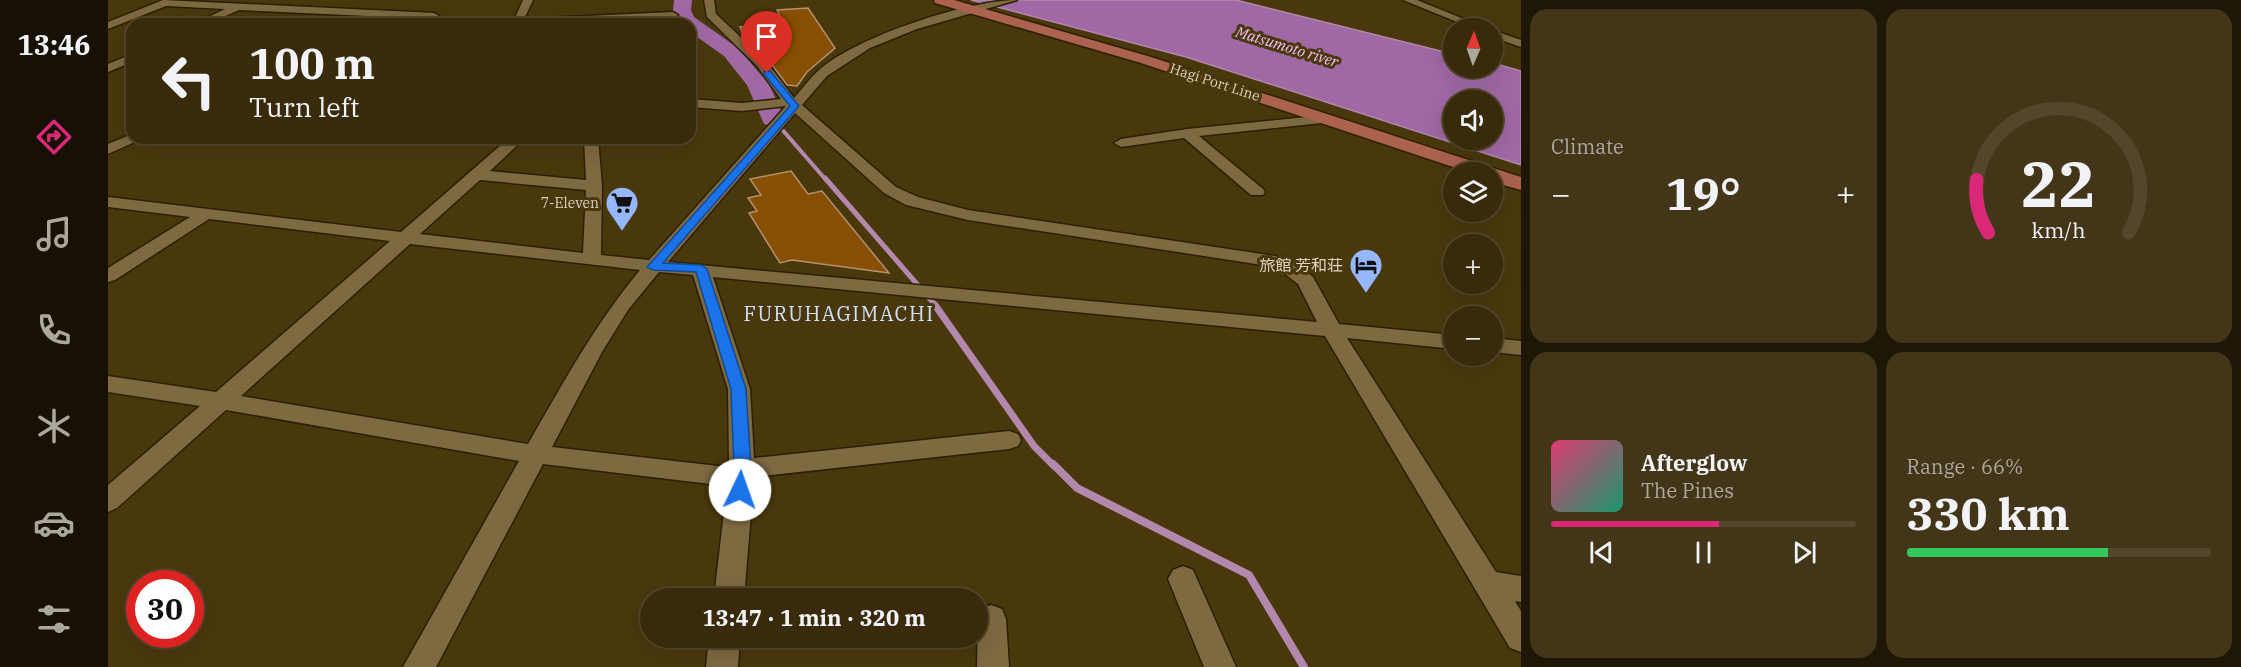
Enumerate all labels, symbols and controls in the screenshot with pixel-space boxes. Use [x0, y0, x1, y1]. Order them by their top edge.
pin [741, 11, 792, 73]
north arrow [1443, 18, 1503, 78]
map controls [1443, 18, 1503, 366]
icon: arrive [750, 20, 783, 53]
water label: Matsumoto river [1233, 22, 1341, 71]
text: 13:46 [18, 27, 90, 62]
text: 100 m [249, 36, 375, 91]
icon: left [150, 42, 228, 120]
street label: Hagi Port Line [1168, 59, 1262, 105]
text: Turn left [249, 89, 360, 124]
button: sound [1443, 90, 1503, 150]
icon: directions [33, 116, 75, 158]
text: Climate [1551, 133, 1624, 160]
text: 22 [2021, 143, 2096, 224]
button: layers [1443, 162, 1503, 222]
text: 19° [1666, 164, 1741, 222]
text: − [1551, 172, 1571, 215]
text: + [1836, 172, 1856, 215]
supermarket icon: 7-Eleven [604, 185, 640, 232]
place label: 7-Eleven [541, 194, 599, 212]
icon: music [33, 213, 75, 255]
text: km/h [2032, 216, 2086, 244]
button: + [1443, 234, 1503, 294]
hotel icon: 旅館 芳和荘 [1348, 247, 1384, 294]
place label: 旅館 芳和荘 [1259, 255, 1343, 275]
district label: FURUHAGIMACHI [743, 300, 935, 327]
button: − [1443, 306, 1503, 366]
icon: phone [33, 309, 75, 351]
icon: climate [33, 405, 75, 447]
text: Afterglow [1641, 448, 1748, 477]
text: Range · 66% [1907, 453, 2023, 480]
position arrow [708, 458, 772, 522]
text: The Pines [1641, 477, 1734, 504]
text: 330 km [1907, 484, 2070, 542]
icon: car [33, 502, 75, 544]
icon: previous [1585, 536, 1618, 569]
icon: pause [1687, 536, 1720, 569]
icon: next [1788, 536, 1821, 569]
speed limit sign: 30 [126, 570, 204, 648]
icon: filters [33, 598, 75, 640]
text: 13:47 · 1 min · 320 m [702, 603, 926, 632]

